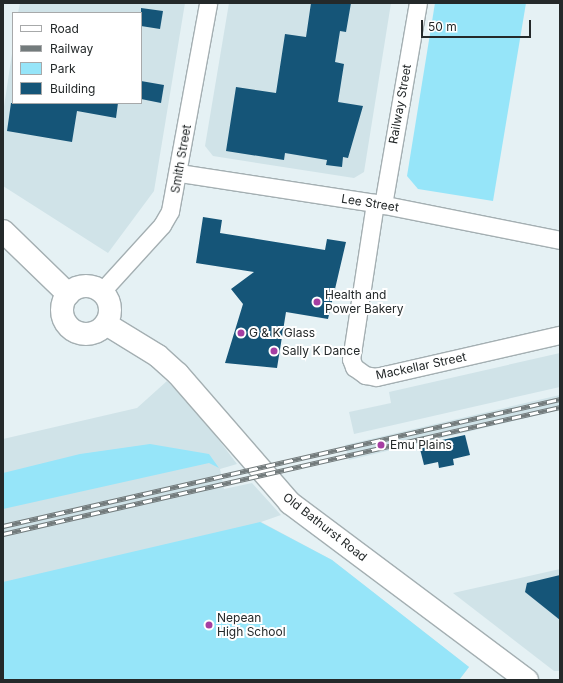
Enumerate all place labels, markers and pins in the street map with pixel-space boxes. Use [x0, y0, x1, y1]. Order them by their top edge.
place label: Health and Power Bakery [325, 288, 403, 316]
marker: Health and Power Bakery [312, 297, 322, 307]
place label: G & K Glass [249, 326, 315, 340]
marker: G & K Glass [236, 328, 246, 338]
place label: Sally K Dance [282, 344, 360, 358]
marker: Sally K Dance [269, 346, 279, 356]
place label: Emu Plains [390, 438, 452, 452]
marker: Emu Plains [375, 439, 387, 451]
place label: Nepean High School [217, 611, 286, 639]
marker: Nepean High School [204, 620, 214, 630]

